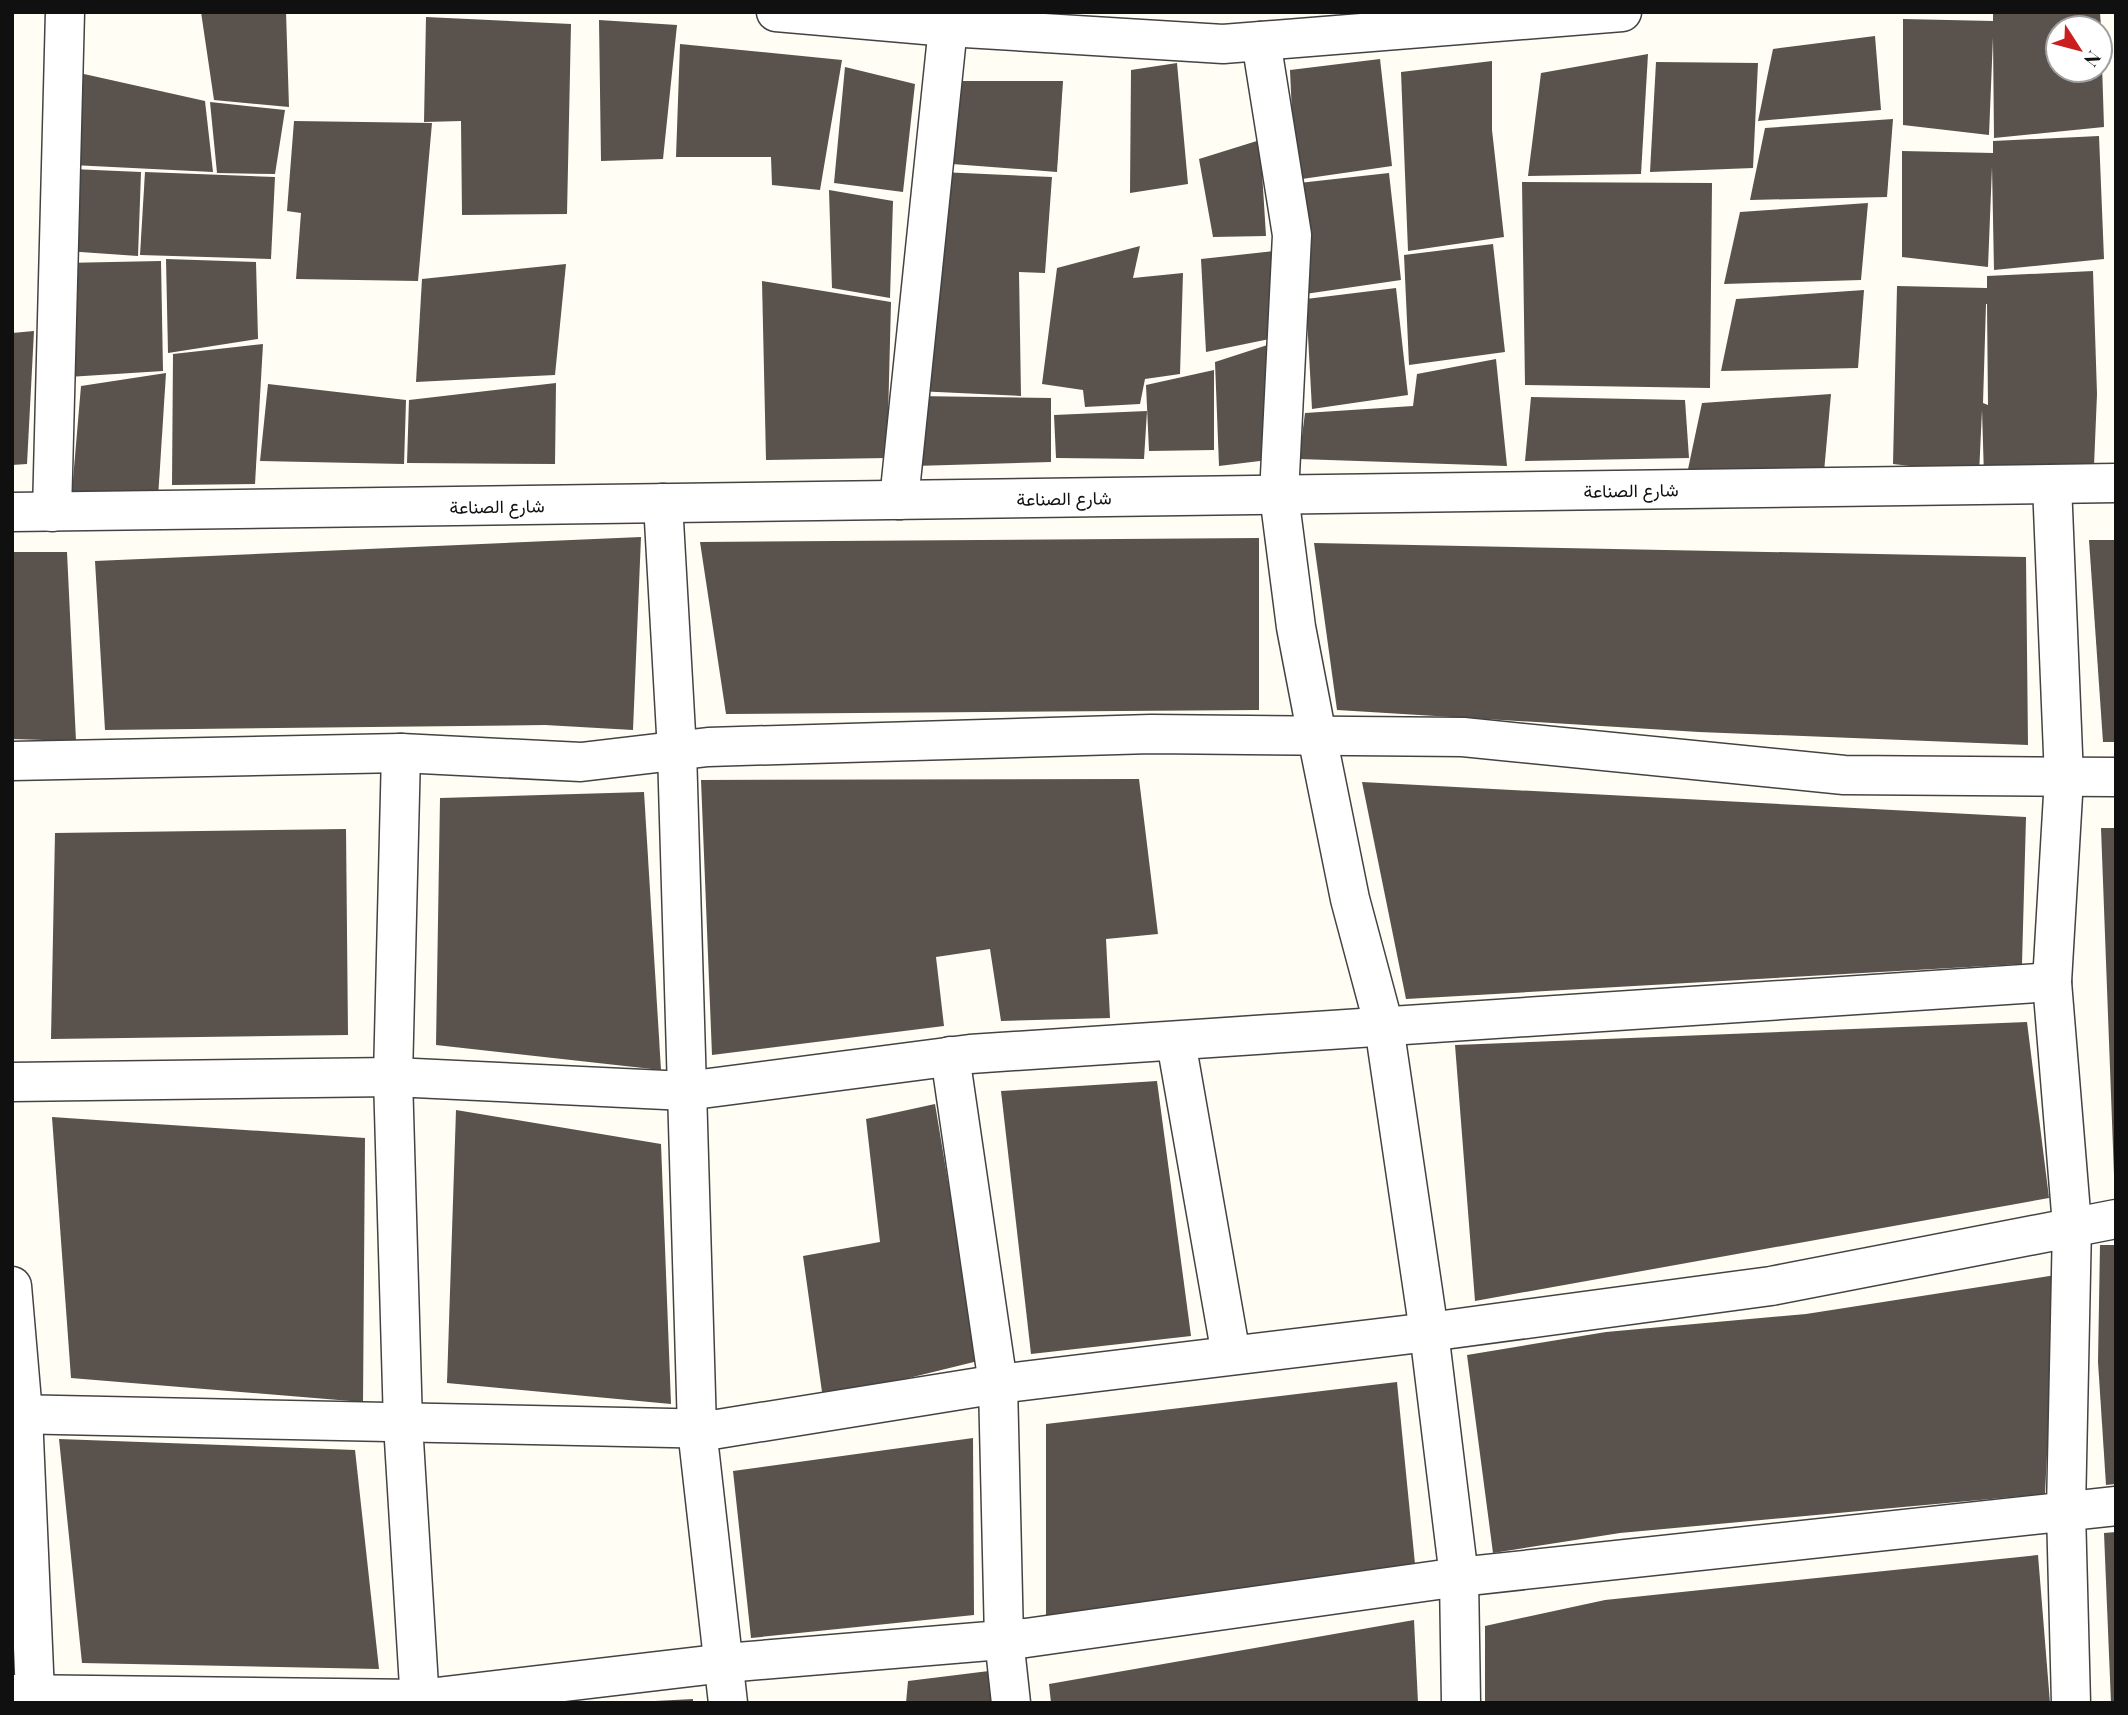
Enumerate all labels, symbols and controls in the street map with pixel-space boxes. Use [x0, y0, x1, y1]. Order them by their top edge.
north arrow [2044, 14, 2114, 84]
text: N [2079, 46, 2108, 73]
street label: شارع الصناعة [1583, 477, 1679, 504]
street label: شارع الصناعة [1016, 485, 1112, 512]
street label: شارع الصناعة [449, 493, 545, 520]

